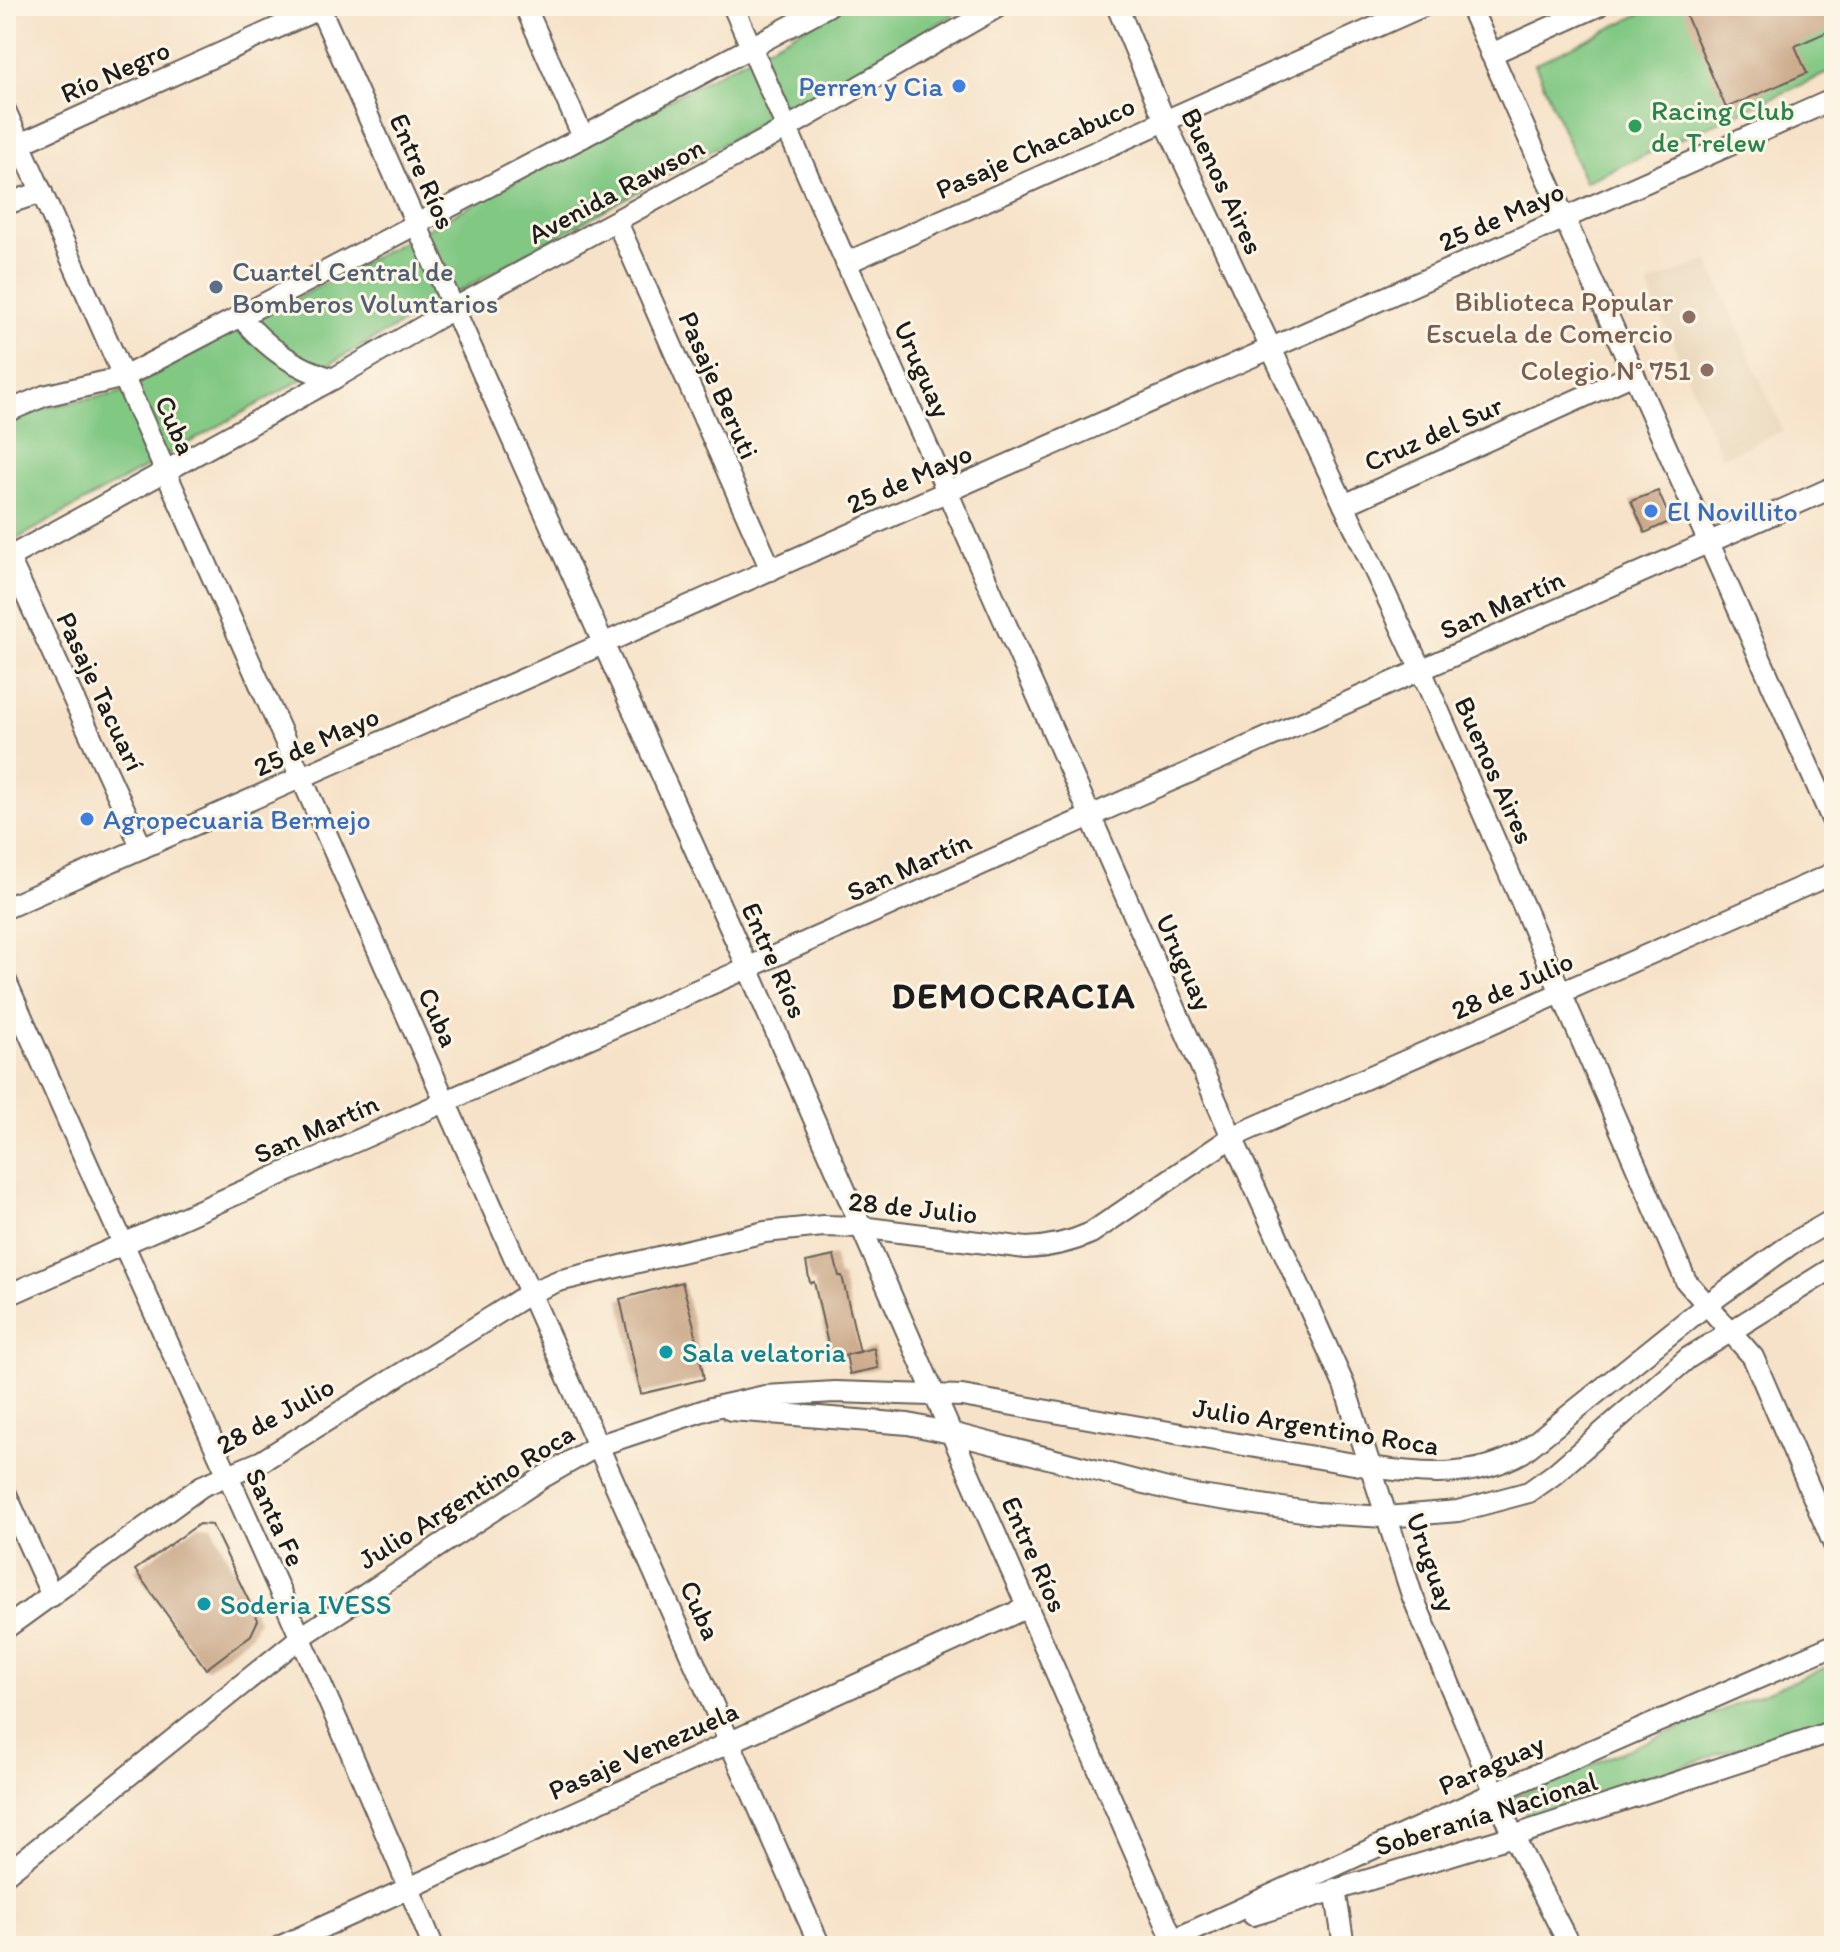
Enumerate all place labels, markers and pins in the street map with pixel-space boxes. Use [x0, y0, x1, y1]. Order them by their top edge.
place label: Perren y Cia [798, 69, 943, 103]
marker: Perren y Cia [950, 77, 968, 95]
place label: Racing Club de Trelew [1651, 93, 1794, 159]
marker: Racing Club de Trelew [1626, 117, 1644, 135]
place label: Cuartel Central de Bomberos Voluntarios [232, 254, 498, 320]
marker: Cuartel Central de Bomberos Voluntarios [207, 278, 225, 296]
place label: Biblioteca Popular Escuela de Comercio [1426, 284, 1673, 350]
marker: Biblioteca Popular Escuela de Comercio [1680, 308, 1698, 326]
place label: Colegio N° 751 [1520, 353, 1691, 387]
marker: Colegio N° 751 [1698, 361, 1716, 379]
place label: El Novillito [1667, 494, 1798, 528]
marker: El Novillito [1642, 502, 1660, 520]
place label: Agropecuaria Bermejo [103, 802, 371, 836]
marker: Agropecuaria Bermejo [78, 810, 96, 828]
place label: Sala velatoria [682, 1335, 847, 1369]
marker: Sala velatoria [657, 1343, 675, 1361]
place label: Soderia IVESS [220, 1587, 391, 1621]
marker: Soderia IVESS [195, 1595, 213, 1613]

